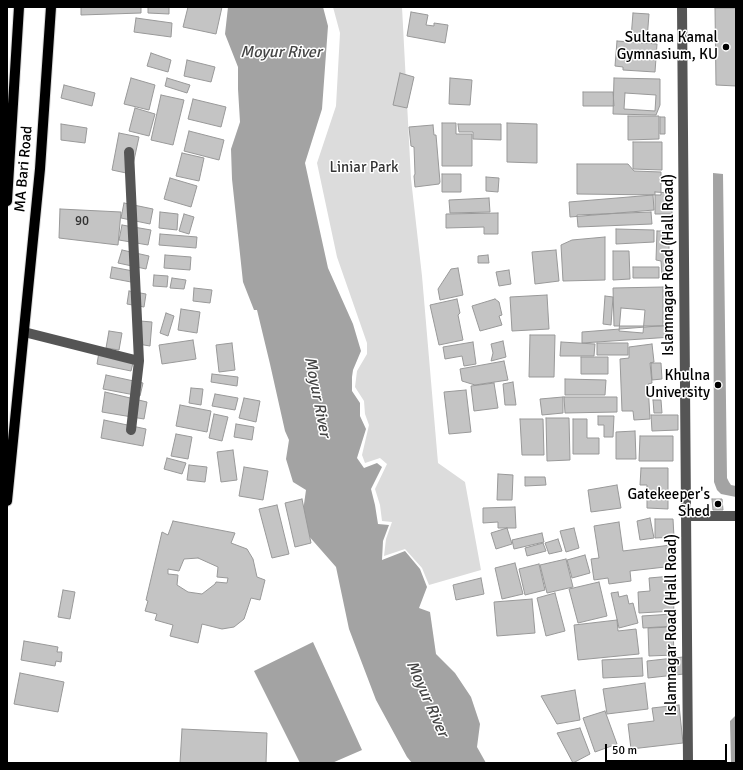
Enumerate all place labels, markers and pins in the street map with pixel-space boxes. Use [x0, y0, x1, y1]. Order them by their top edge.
place label: Sultana Kamal Gymnasium, KU [617, 29, 718, 64]
marker: Sultana Kamal Gymnasium, KU [721, 42, 731, 52]
place label: Khulna University [645, 367, 710, 402]
marker: Khulna University [713, 380, 723, 390]
place label: Gatekeeper's Shed [627, 486, 710, 521]
marker: Gatekeeper's Shed [713, 499, 723, 509]

